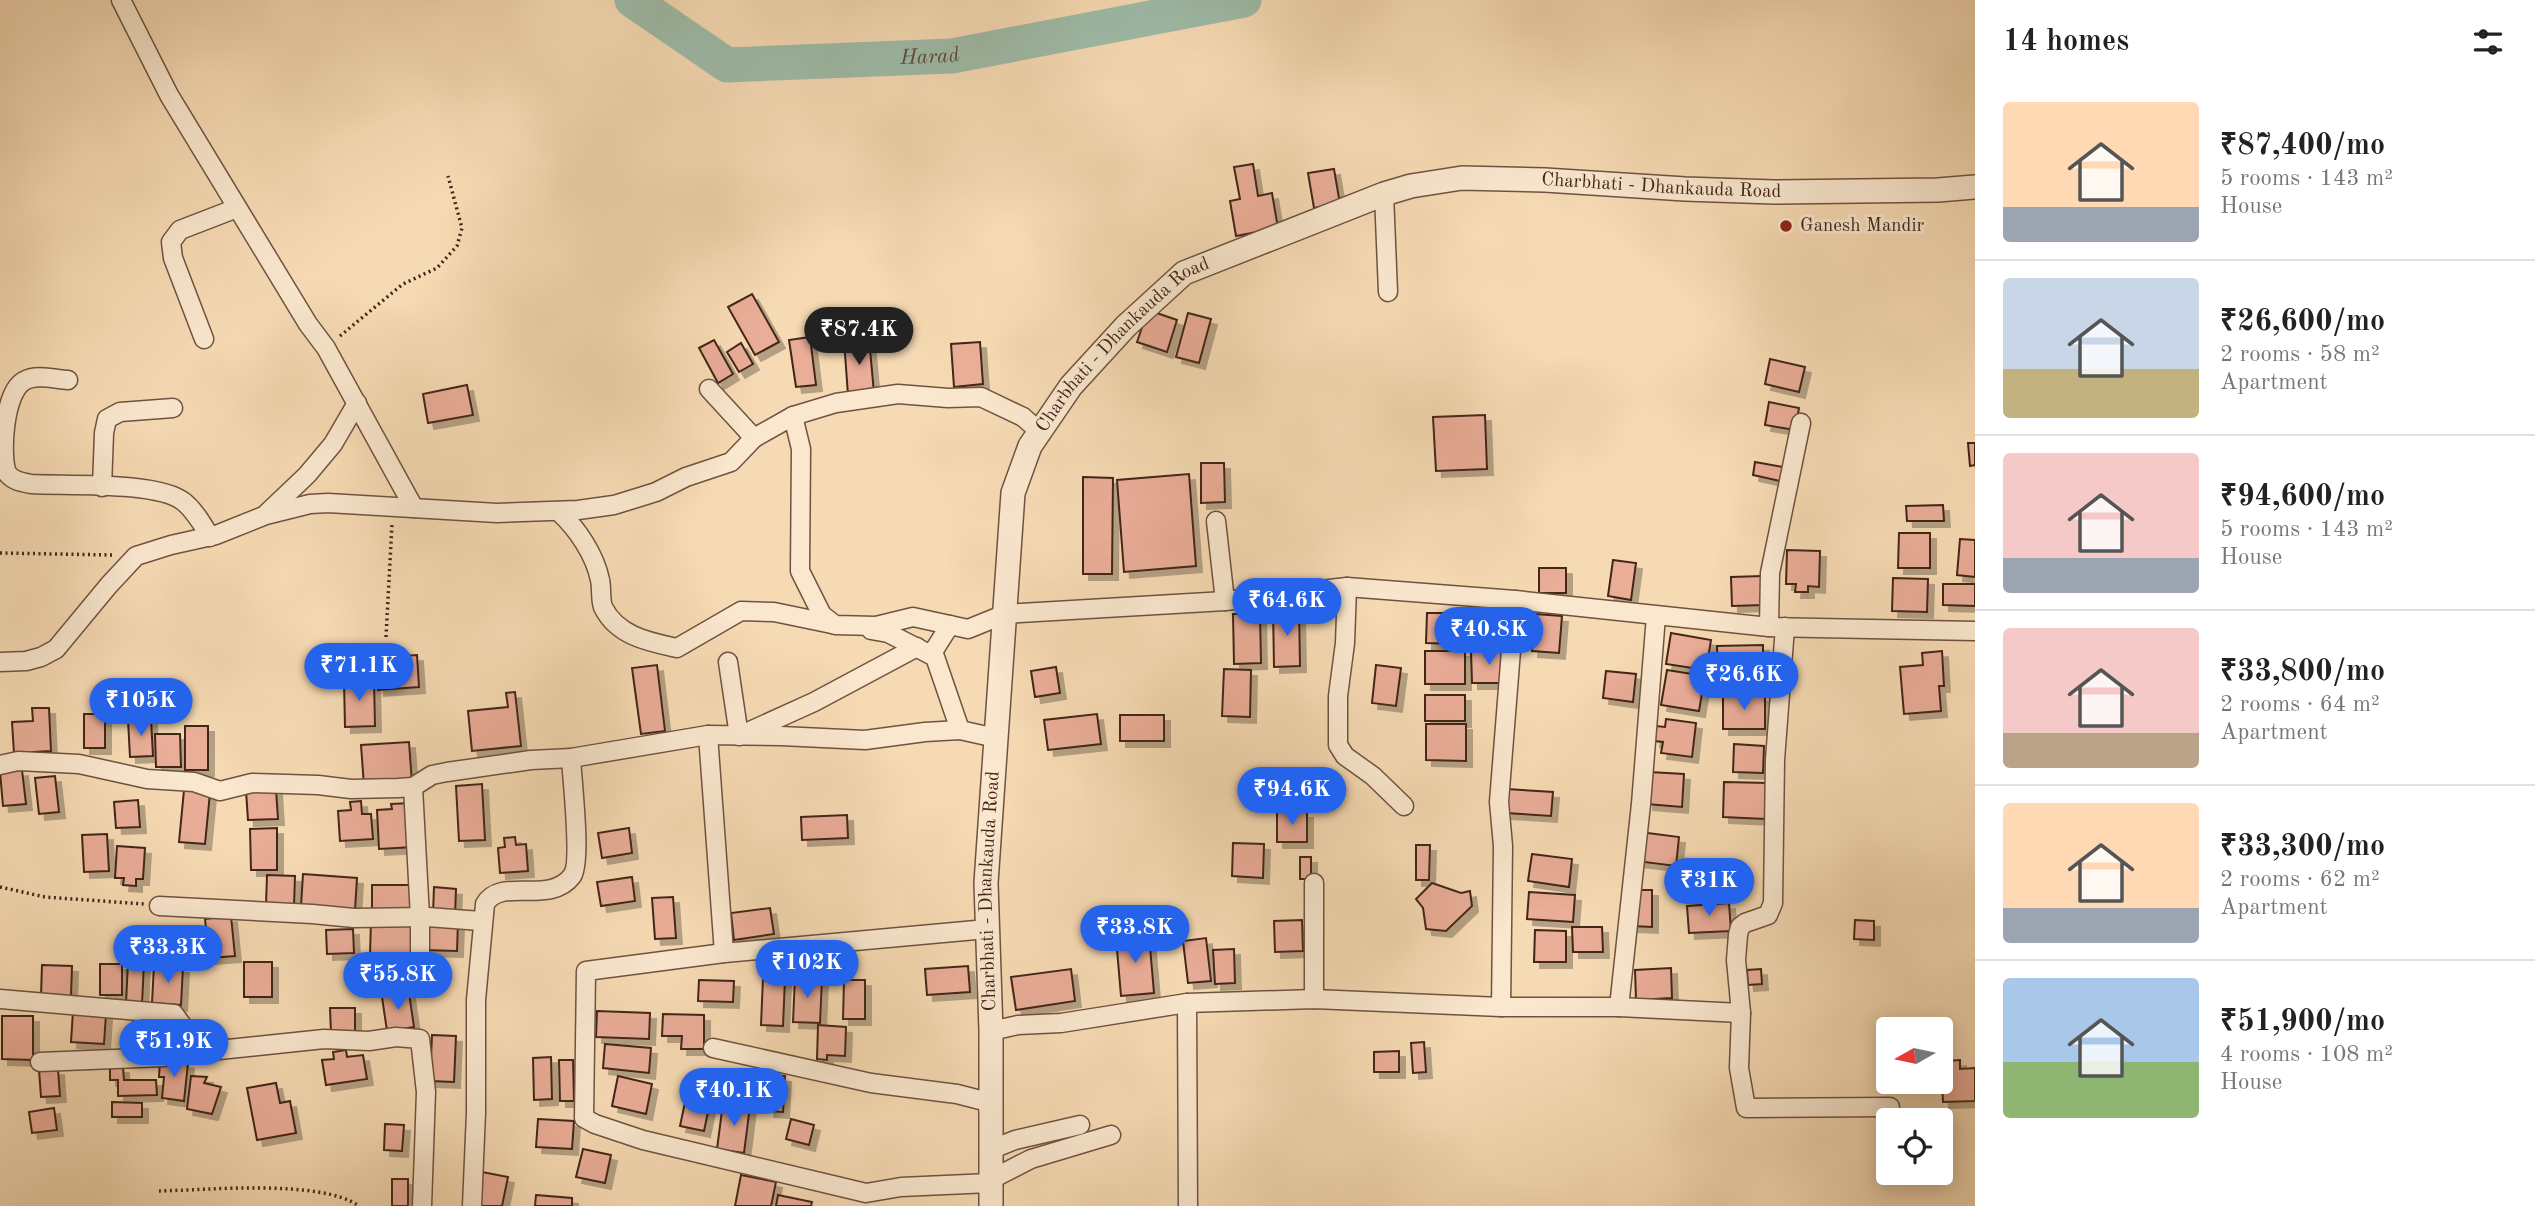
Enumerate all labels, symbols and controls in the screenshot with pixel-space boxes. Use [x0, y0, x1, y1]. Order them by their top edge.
icon: filters [2469, 23, 2507, 61]
text: 14 homes [2003, 27, 2129, 57]
water label: Harad [899, 44, 962, 69]
icon: home [2059, 130, 2143, 214]
text: ₹87,400/mo [2220, 131, 2385, 161]
text: 5 rooms · 143 m² [2220, 167, 2393, 190]
street label: Charbhati - Dhankauda Road [1541, 170, 1782, 202]
text: House [2220, 195, 2282, 218]
place label: Ganesh Mandir [1800, 217, 1925, 236]
marker: Ganesh Mandir [1778, 218, 1794, 234]
street label: Charbhati - Dhankauda Road [1033, 254, 1212, 436]
icon: home [2059, 306, 2143, 390]
text: ₹26,600/mo [2220, 307, 2385, 337]
pin: ₹87.4K [802, 308, 916, 367]
text: ₹87.4K [820, 318, 898, 341]
text: 2 rooms · 58 m² [2220, 343, 2380, 366]
text: Apartment [2220, 371, 2328, 394]
icon: home [2059, 481, 2143, 565]
text: ₹94,600/mo [2220, 482, 2385, 512]
text: 5 rooms · 143 m² [2220, 518, 2393, 541]
text: House [2220, 546, 2282, 569]
pin: ₹64.6K [1230, 578, 1344, 638]
text: ₹64.6K [1248, 589, 1326, 612]
pin: ₹40.8K [1432, 608, 1546, 667]
text: ₹40.8K [1450, 618, 1528, 641]
pin: ₹71.1K [302, 644, 416, 703]
pin: ₹26.6K [1687, 652, 1801, 712]
text: ₹71.1K [320, 654, 398, 677]
icon: home [2059, 656, 2143, 740]
text: ₹33,800/mo [2220, 657, 2385, 687]
text: ₹26.6K [1705, 663, 1783, 686]
pin: ₹105K [92, 678, 190, 738]
text: ₹105K [106, 689, 176, 712]
text: 2 rooms · 64 m² [2220, 693, 2380, 716]
text: Apartment [2220, 721, 2328, 744]
pin: ₹94.6K [1235, 768, 1349, 827]
street label: Charbhati - Dhankauda Road [976, 770, 1003, 1012]
text: ₹94.6K [1253, 778, 1331, 801]
icon: home [2059, 831, 2143, 915]
text: ₹33,300/mo [2220, 832, 2385, 862]
pin: ₹31K [1668, 858, 1750, 918]
text: 2 rooms · 62 m² [2220, 868, 2380, 891]
text: ₹31K [1680, 869, 1738, 892]
text: Apartment [2220, 896, 2328, 919]
pin: ₹33.8K [1078, 906, 1192, 965]
text: ₹33.8K [1096, 916, 1174, 939]
pin: ₹33.3K [111, 926, 225, 985]
text: ₹33.3K [129, 936, 207, 959]
pin: ₹102K [758, 940, 856, 1000]
text: ₹102K [772, 951, 842, 974]
pin: ₹55.8K [341, 953, 455, 1012]
text: ₹55.8K [359, 963, 437, 986]
icon: home [2059, 1006, 2143, 1090]
text: ₹51,900/mo [2220, 1007, 2385, 1037]
north arrow [1876, 1017, 1953, 1094]
map controls [1876, 1017, 1953, 1185]
pin: ₹51.9K [117, 1020, 231, 1079]
text: ₹51.9K [135, 1030, 213, 1053]
text: 4 rooms · 108 m² [2220, 1043, 2393, 1066]
pin: ₹40.1K [677, 1068, 791, 1128]
text: House [2220, 1071, 2282, 1094]
text: ₹40.1K [695, 1079, 773, 1102]
button: locate [1876, 1108, 1953, 1185]

